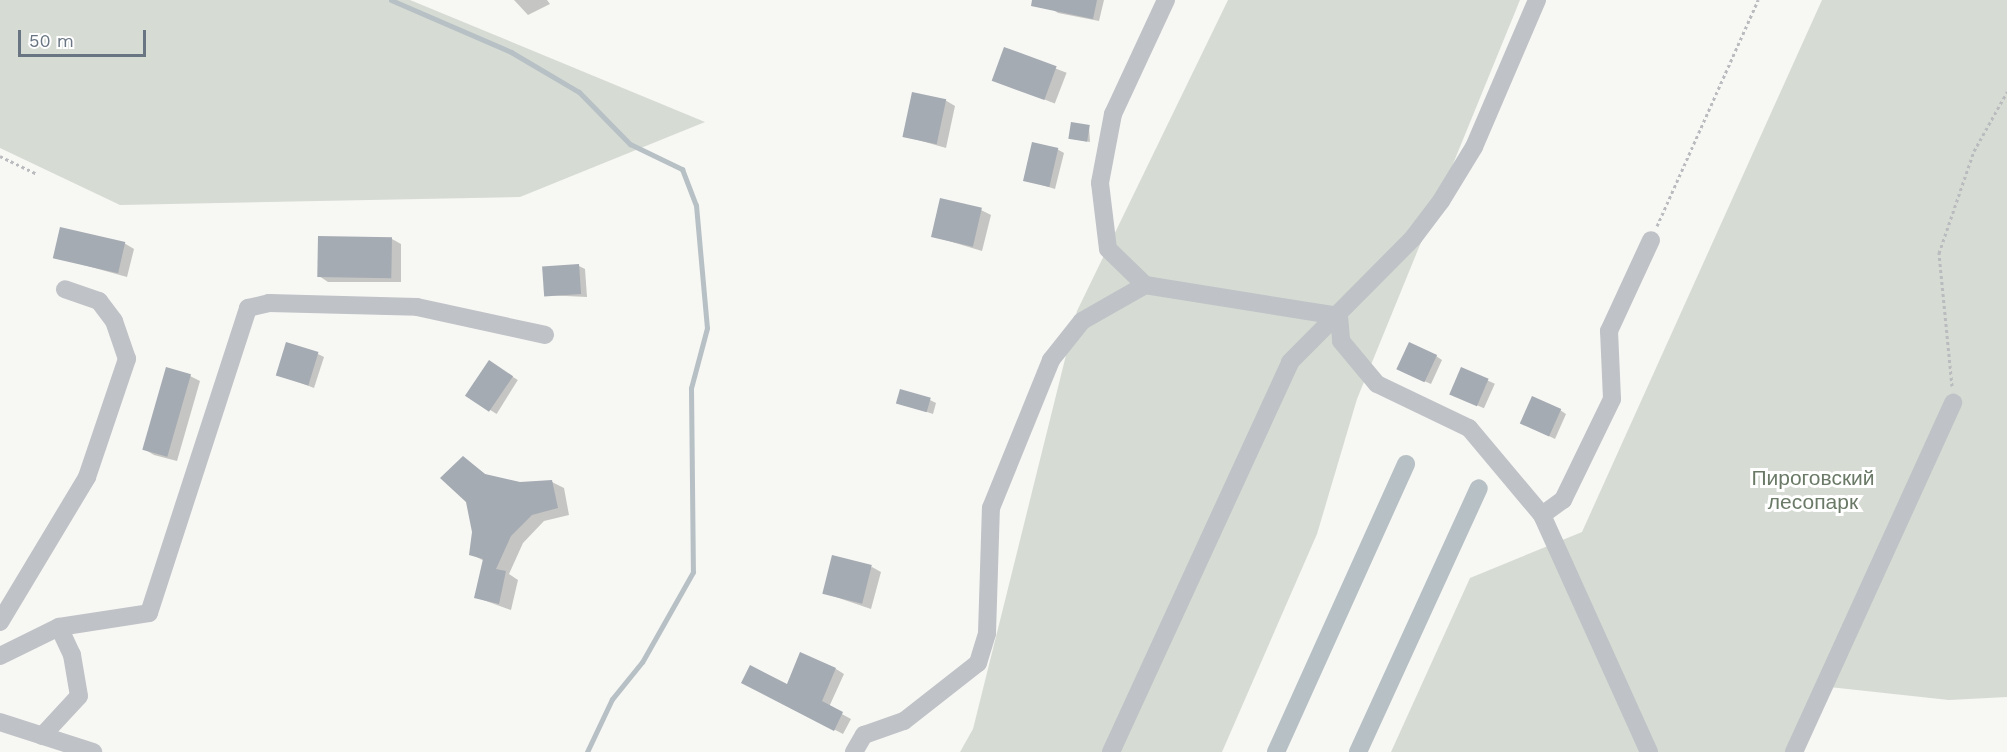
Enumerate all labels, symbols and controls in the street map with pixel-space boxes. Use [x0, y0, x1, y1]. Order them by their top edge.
scale bar [21, 18, 148, 56]
text: 50 m [29, 30, 74, 51]
park label: Пироговский лесопарк [1751, 465, 1875, 515]

